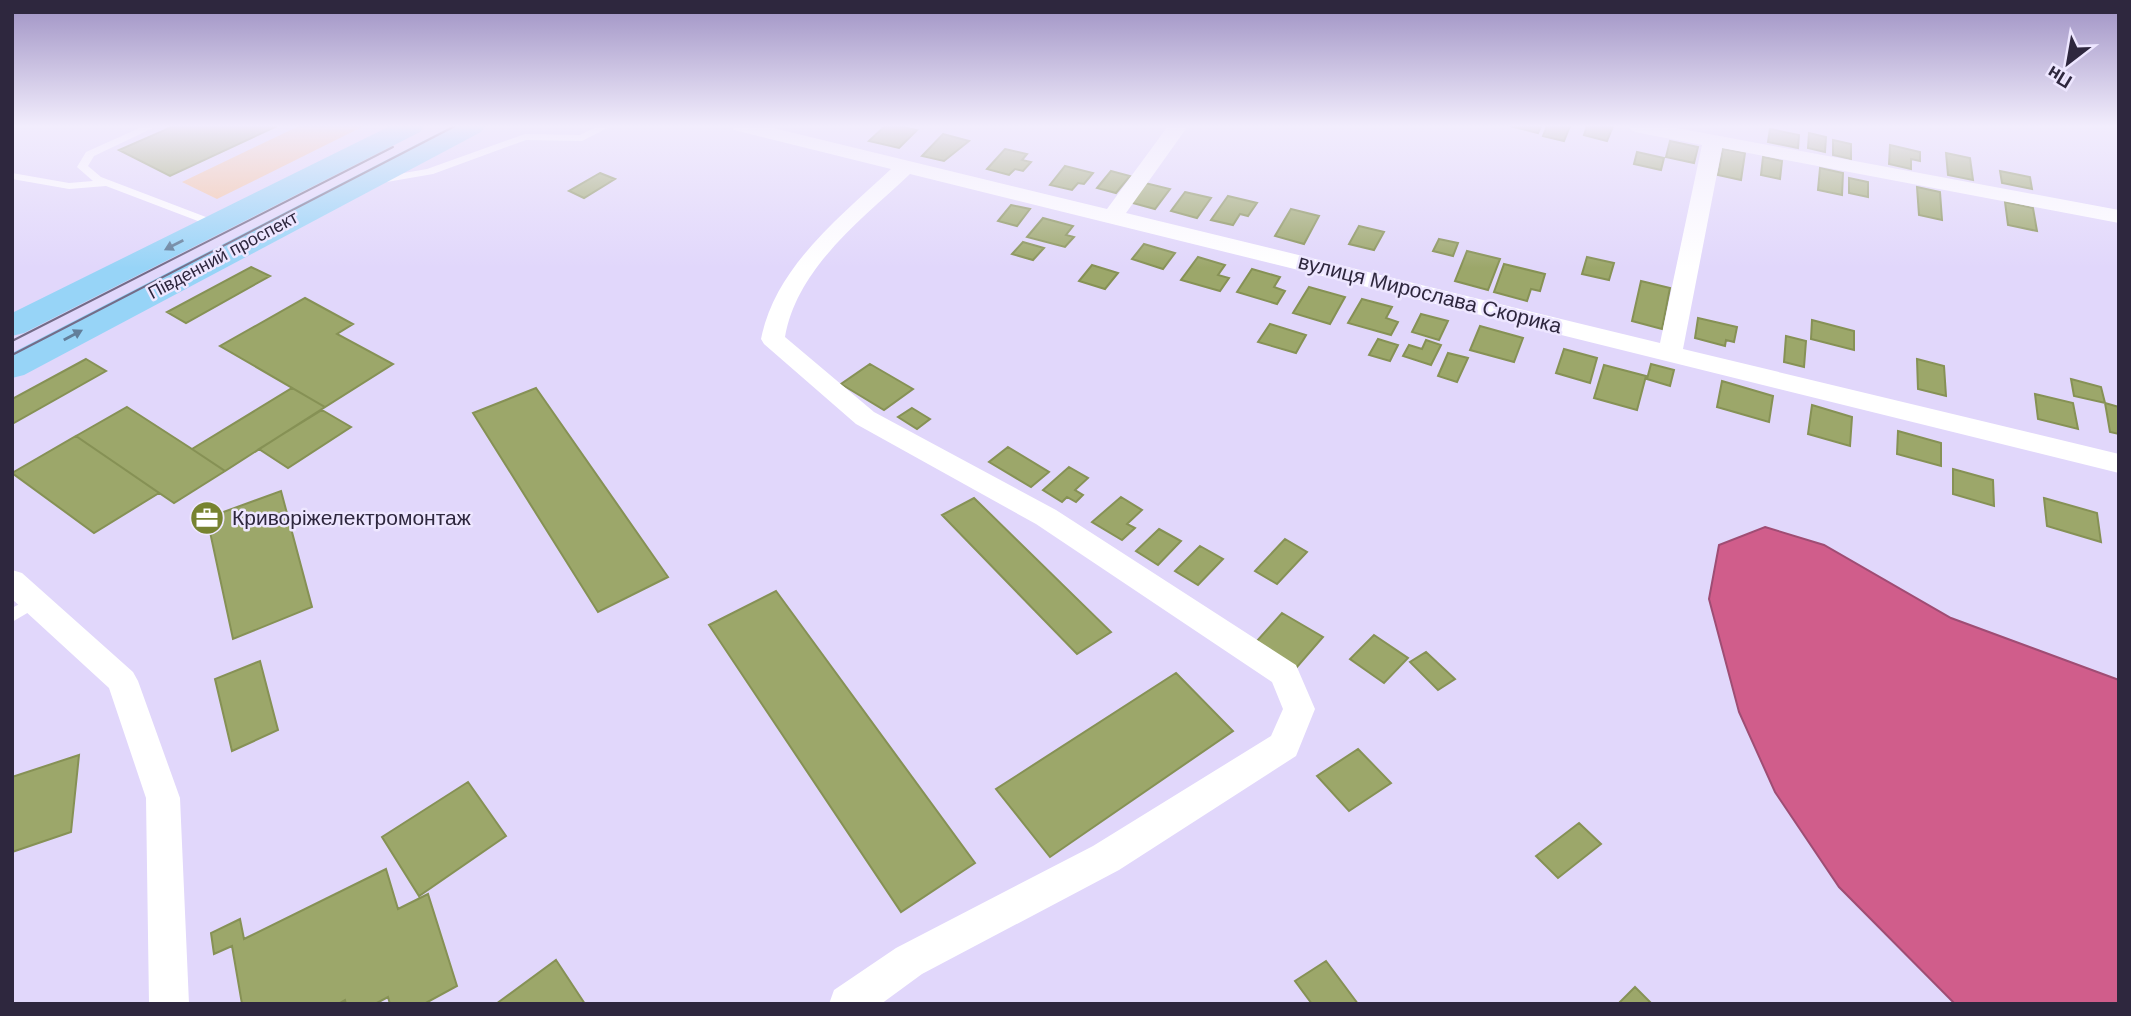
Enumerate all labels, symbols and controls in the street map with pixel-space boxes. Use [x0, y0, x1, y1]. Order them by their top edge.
north arrow [2033, 28, 2103, 98]
text: Пн [2043, 62, 2076, 93]
street label: Південний проспект [145, 207, 301, 303]
one-way arrow [164, 238, 184, 250]
street label: вулиця Мирослава Скорика [1296, 250, 1564, 337]
one-way arrow [63, 329, 82, 341]
office icon: Криворіжелектромонтаж [188, 499, 226, 537]
place label: Криворіжелектромонтаж [232, 506, 471, 529]

